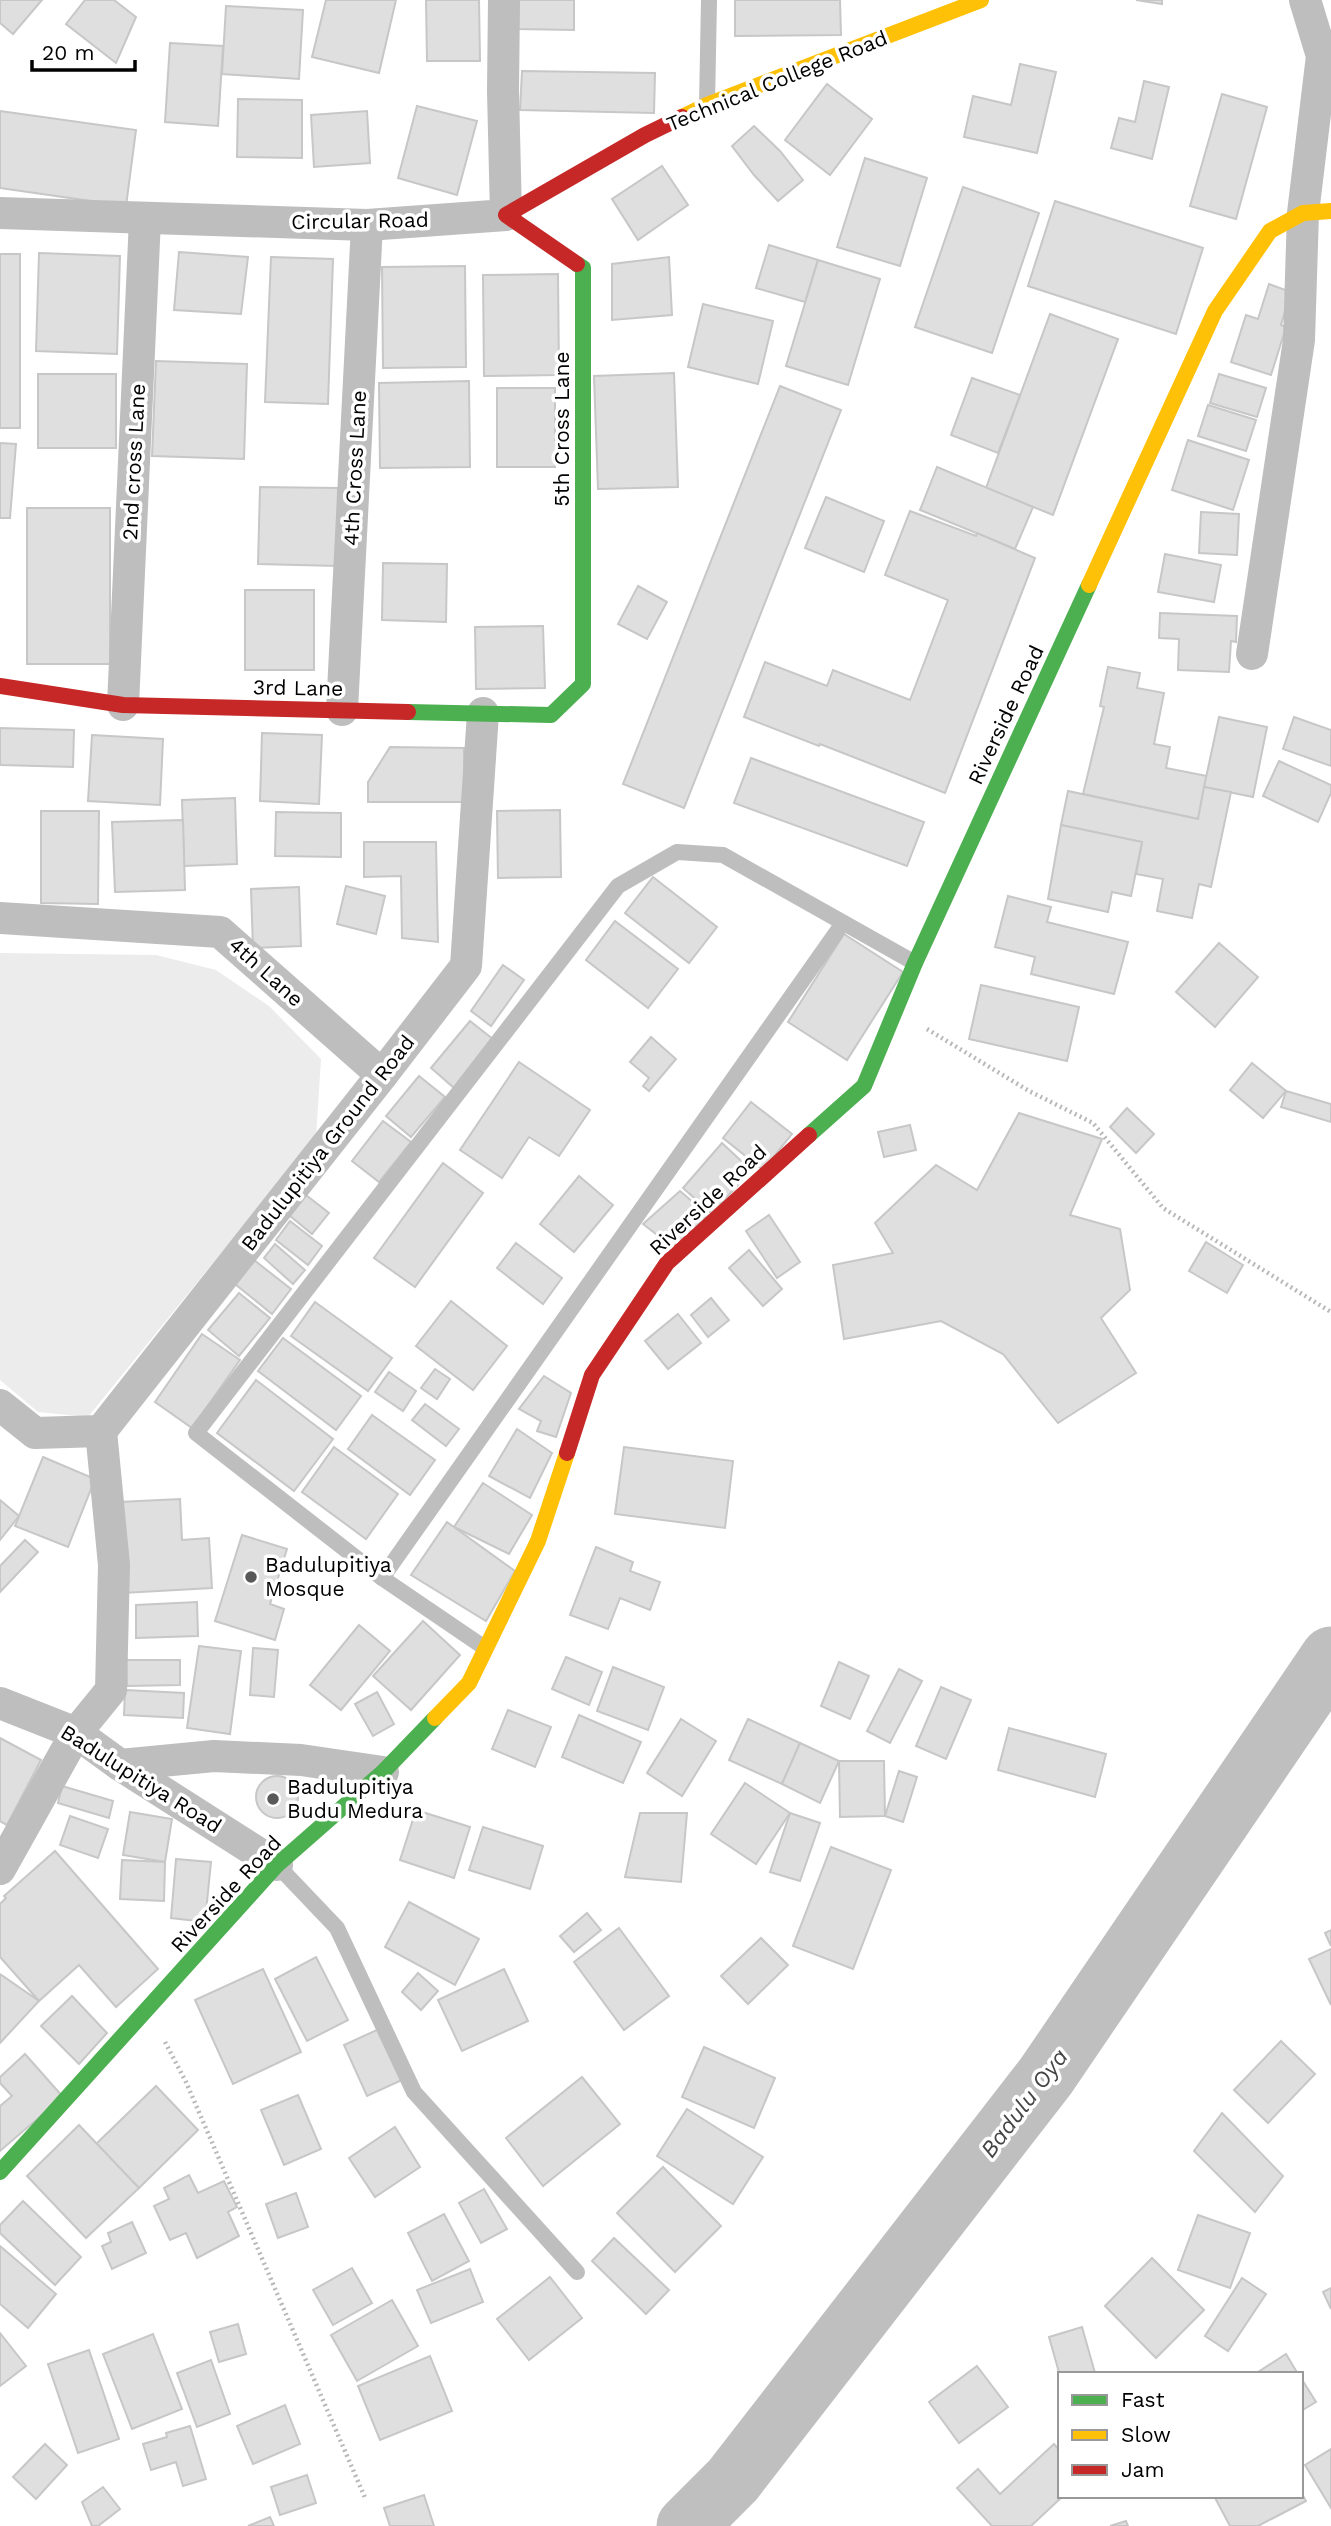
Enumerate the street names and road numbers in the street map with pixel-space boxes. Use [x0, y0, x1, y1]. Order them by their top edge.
street label: Technical College Road [663, 25, 891, 136]
street label: Circular Road [291, 207, 429, 234]
street label: 5th Cross Lane [549, 351, 574, 507]
street label: 2nd cross Lane [117, 383, 150, 541]
street label: 4th Cross Lane [338, 389, 371, 546]
street label: Riverside Road [962, 641, 1049, 788]
street label: 3rd Lane [253, 674, 343, 701]
street label: 4th Lane [224, 932, 309, 1011]
street label: Badulupitiya Ground Road [236, 1030, 420, 1256]
street label: Riverside Road [644, 1139, 771, 1260]
street label: Badulupitiya Road [56, 1719, 226, 1838]
street label: Riverside Road [165, 1830, 286, 1957]

